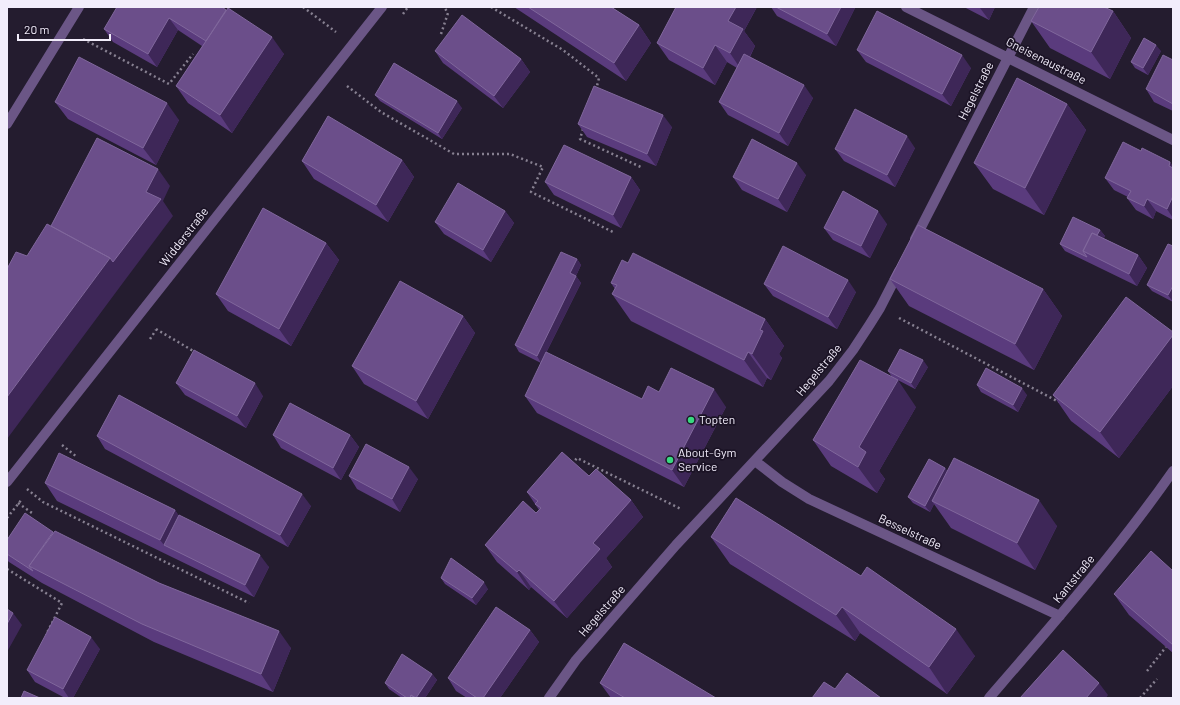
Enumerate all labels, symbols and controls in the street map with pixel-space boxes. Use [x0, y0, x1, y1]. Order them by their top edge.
scale bar [18, 16, 110, 42]
text: 20 m [24, 22, 50, 36]
street label: Gneisenaustraße [1004, 34, 1089, 86]
street label: Hegelstraße [954, 59, 996, 122]
street label: Widderstraße [156, 204, 211, 269]
street label: Hegelstraße [792, 341, 844, 398]
place label: Topten [699, 412, 735, 426]
marker: Topten [686, 415, 696, 425]
place label: About-Gym Service [678, 445, 737, 473]
marker: About-Gym Service [665, 455, 675, 465]
street label: Besselstraße [877, 510, 944, 552]
street label: Kantstraße [1050, 551, 1097, 605]
street label: Hegelstraße [575, 582, 627, 639]

